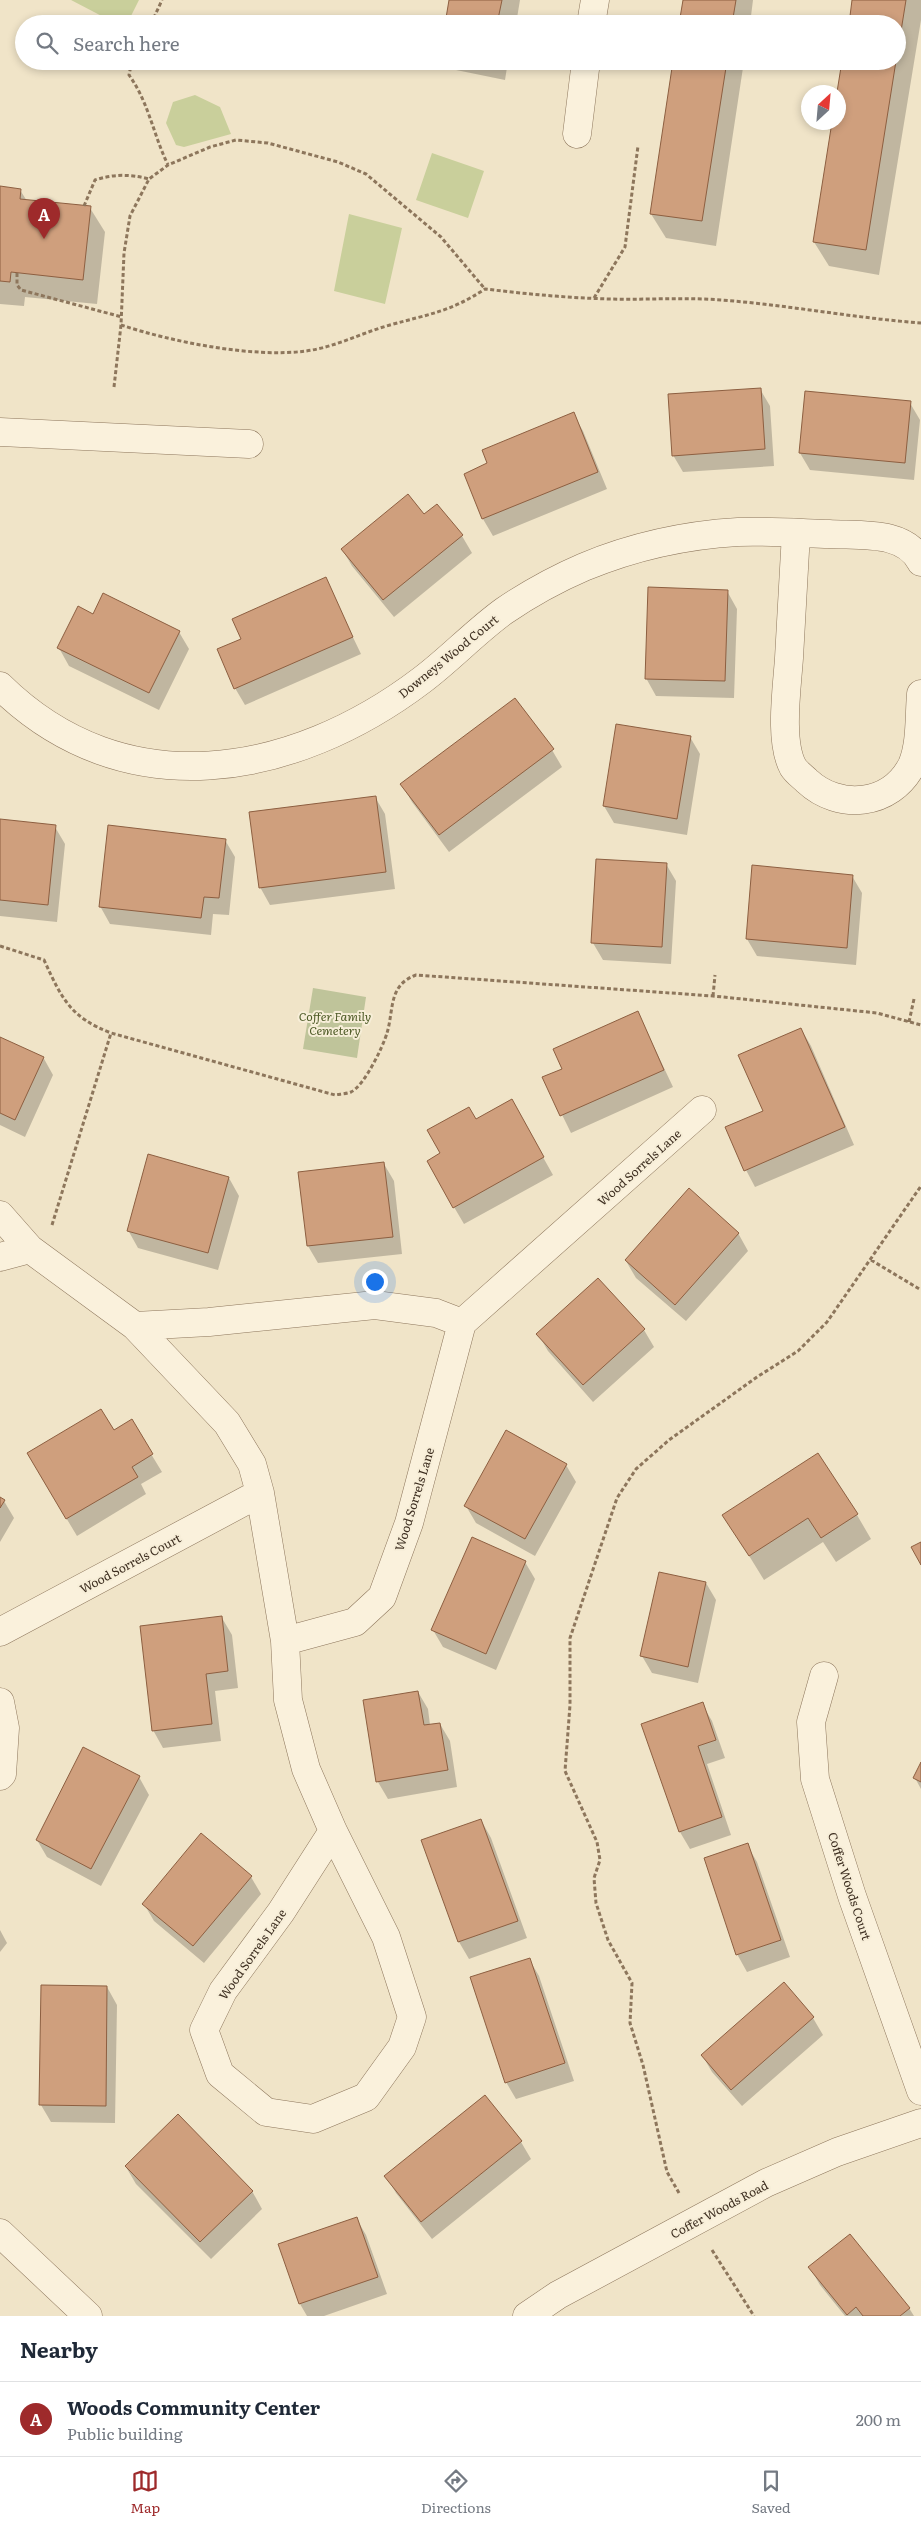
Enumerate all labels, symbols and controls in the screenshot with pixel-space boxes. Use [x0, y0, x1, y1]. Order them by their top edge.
search box [15, 15, 906, 70]
icon: search [33, 29, 61, 57]
text: Search here [73, 29, 180, 57]
north arrow [801, 85, 846, 130]
pin: A [28, 198, 60, 239]
street label: Downeys Wood Court [394, 610, 502, 702]
park label: Coffer Family Cemetery [299, 1007, 371, 1039]
street label: Wood Sorrels Lane [593, 1124, 685, 1210]
your location [362, 1269, 388, 1295]
street label: Wood Sorrels Lane [390, 1445, 438, 1553]
street label: Wood Sorrels Court [76, 1529, 184, 1597]
street label: Coffer Woods Court [824, 1830, 876, 1943]
street label: Wood Sorrels Lane [214, 1905, 290, 2003]
street label: Coffer Woods Road [667, 2175, 772, 2242]
text: Nearby [20, 2333, 98, 2364]
text: Woods Community Center [67, 2393, 320, 2421]
text: A [30, 2407, 42, 2431]
text: 200 m [856, 2407, 901, 2431]
text: Public building [67, 2421, 183, 2445]
tab: Map [130, 2467, 160, 2517]
tab: Directions [421, 2467, 491, 2517]
tab: Saved [752, 2467, 791, 2517]

